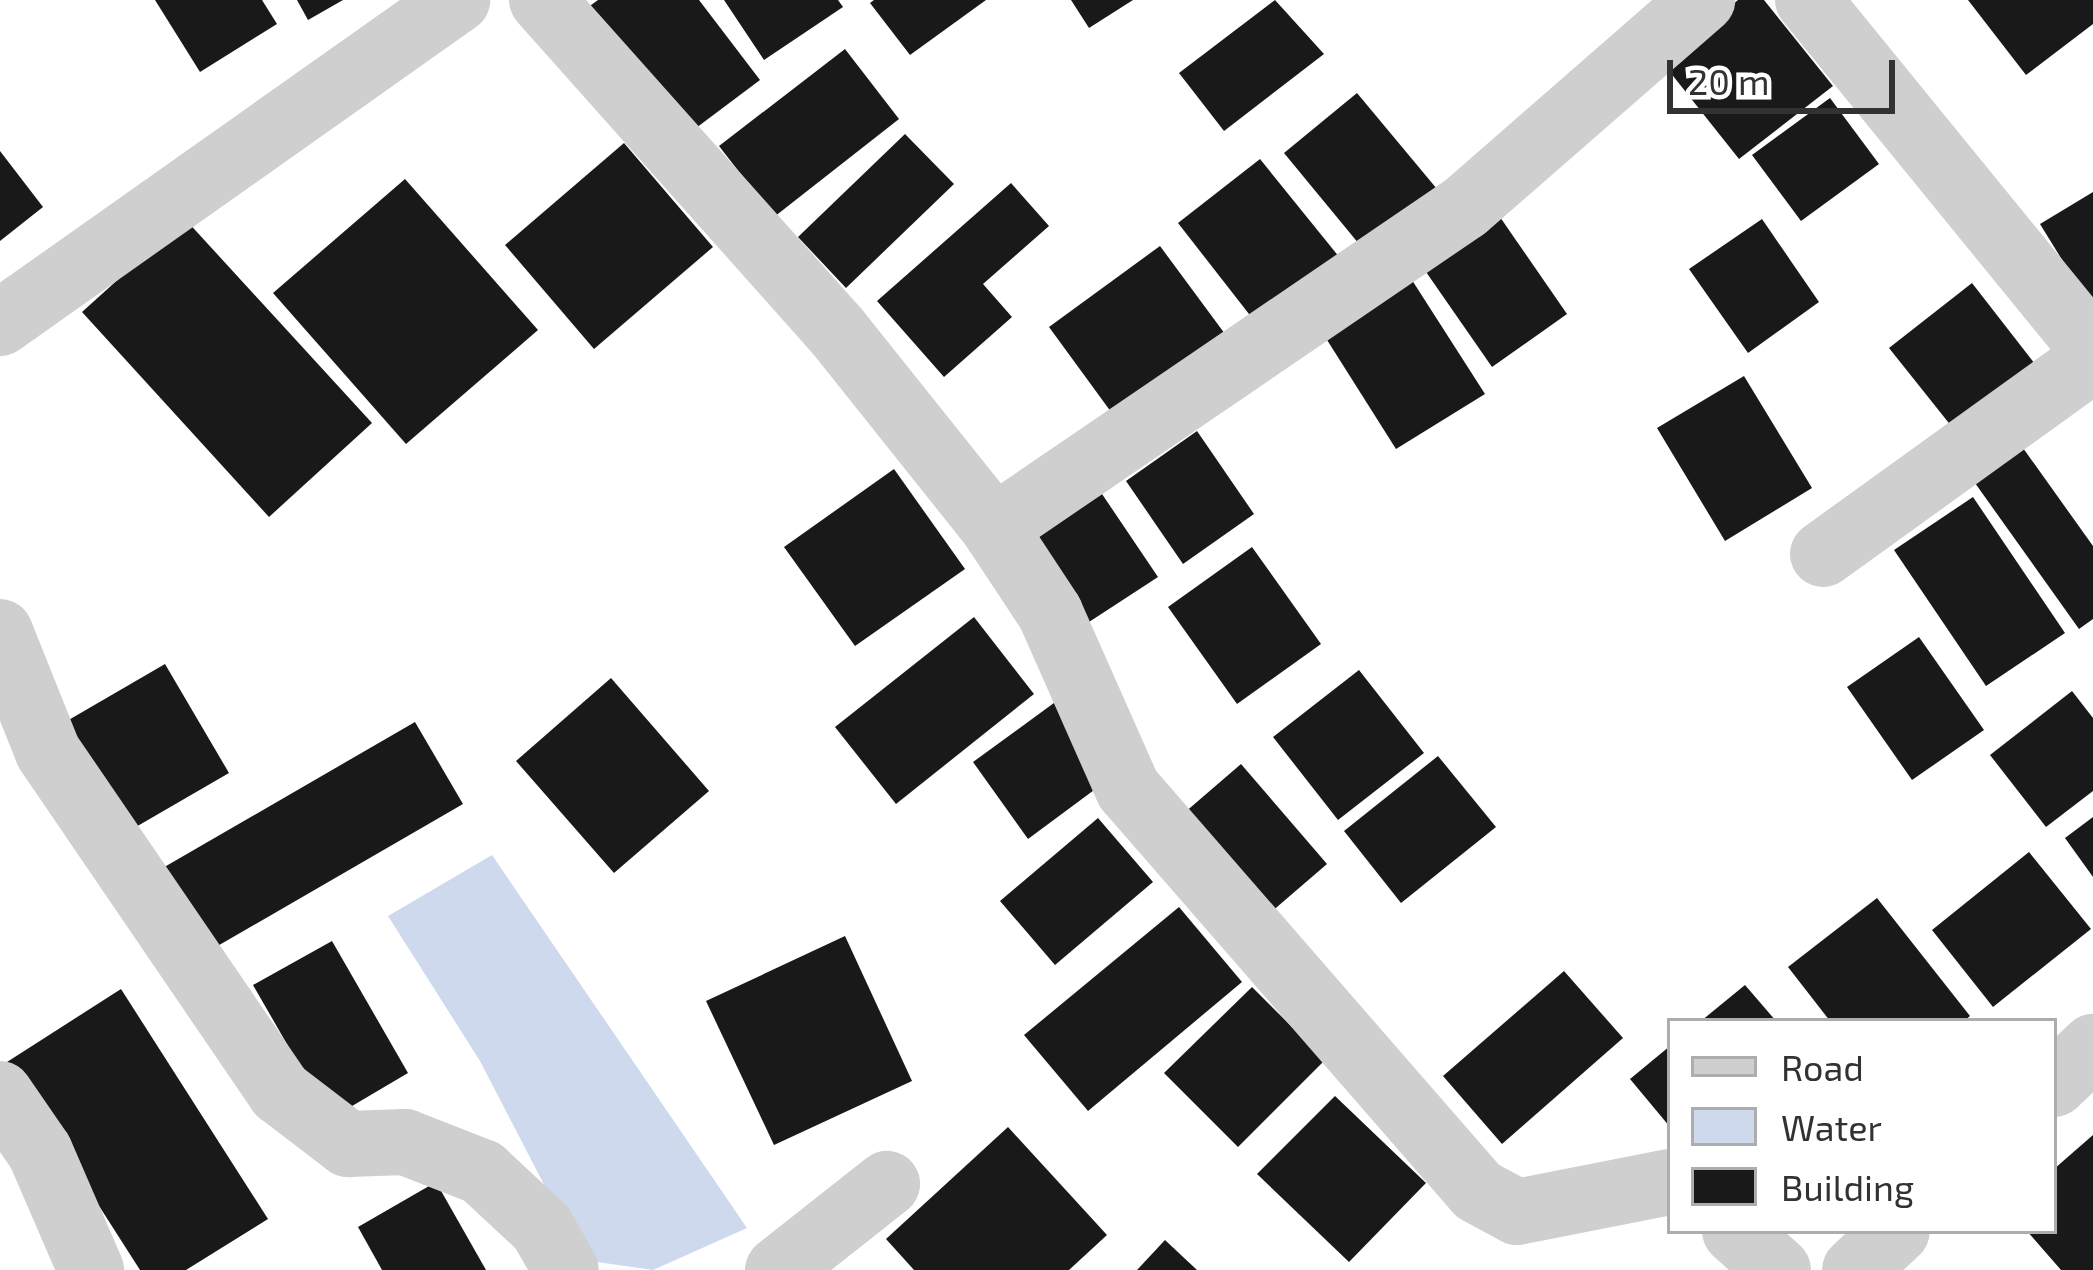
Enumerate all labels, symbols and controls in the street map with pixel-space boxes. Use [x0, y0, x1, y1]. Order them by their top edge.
scale bar [1673, 36, 1901, 110]
text: 20 m [1688, 59, 1770, 102]
legend [1667, 1018, 2057, 1234]
text: Road [1781, 1045, 1864, 1088]
text: Water [1781, 1105, 1882, 1148]
text: Building [1781, 1165, 1914, 1208]

